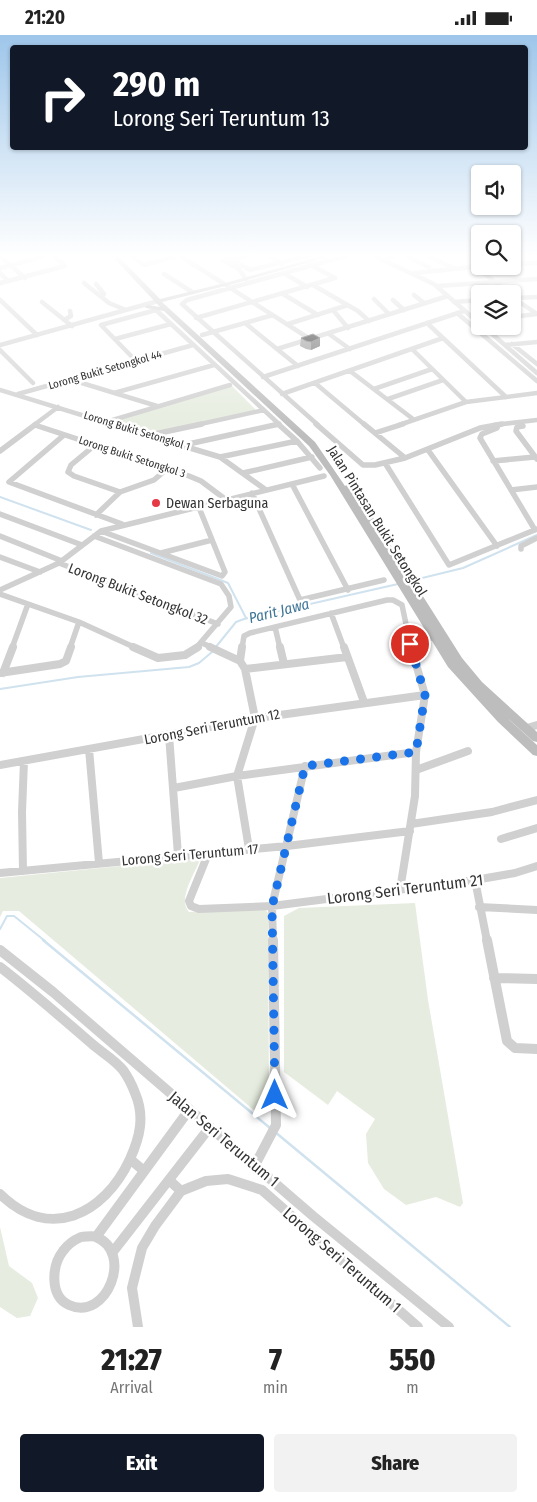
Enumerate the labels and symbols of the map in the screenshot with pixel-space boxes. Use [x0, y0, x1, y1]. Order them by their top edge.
street label: Lorong Bukit Setongkol 44 [47, 347, 164, 392]
street label: Lorong Bukit Setongkol 1 [82, 409, 192, 453]
street label: Lorong Bukit Setongkol 3 [77, 434, 187, 480]
street label: Jalan Pintasan Bukit Setongkol [324, 443, 431, 600]
place label: Dewan Serbaguna [166, 495, 268, 512]
marker: Dewan Serbaguna [150, 497, 162, 509]
street label: Lorong Bukit Setongkol 32 [66, 560, 210, 628]
water label: Parit Jawa [247, 595, 311, 627]
pin [389, 623, 431, 665]
street label: Lorong Seri Teruntum 12 [143, 706, 281, 748]
street label: Lorong Seri Teruntum 17 [121, 841, 259, 869]
street label: Lorong Seri Teruntum 21 [326, 870, 484, 908]
position arrow [248, 1068, 300, 1120]
street label: Jalan Seri Teruntum 1 [165, 1087, 283, 1191]
street label: Lorong Seri Teruntum 1 [279, 1204, 405, 1316]

